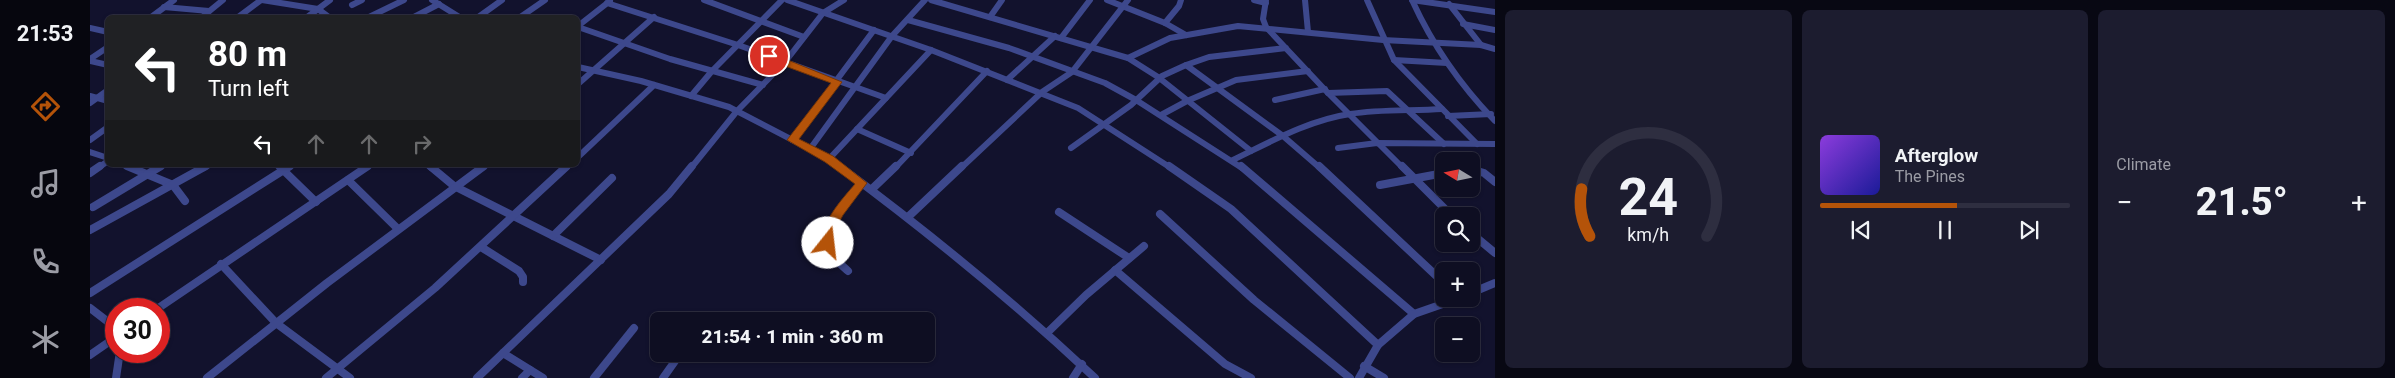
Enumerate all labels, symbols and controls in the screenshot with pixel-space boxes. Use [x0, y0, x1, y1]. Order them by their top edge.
text: 21:53 [17, 21, 73, 46]
text: 80 m [208, 34, 287, 75]
icon: left [125, 35, 190, 100]
pin [748, 35, 790, 77]
icon: arrive [755, 42, 783, 70]
text: Turn left [208, 76, 289, 101]
icon: directions [28, 89, 63, 124]
icon: left [249, 130, 277, 158]
icon: ahead [302, 130, 330, 158]
icon: ahead [355, 130, 383, 158]
icon: right [408, 130, 436, 158]
text: Afterglow [1895, 144, 1978, 167]
north arrow [1435, 152, 1480, 198]
map controls [1435, 152, 1480, 362]
text: Climate [2116, 155, 2171, 174]
icon: music [28, 166, 63, 201]
text: 24 [1618, 167, 1678, 228]
text: The Pines [1895, 167, 1965, 186]
text: 21.5° [2196, 180, 2288, 224]
text: − [2116, 186, 2132, 219]
text: + [2351, 186, 2367, 219]
button: search [1435, 207, 1480, 252]
position arrow [801, 216, 853, 268]
icon: previous [1847, 216, 1875, 244]
icon: pause [1931, 216, 1959, 244]
icon: next [2015, 216, 2043, 244]
text: km/h [1627, 224, 1669, 245]
icon: phone [28, 244, 63, 279]
button: + [1435, 262, 1480, 307]
speed limit sign: 30 [105, 298, 170, 363]
button: − [1435, 317, 1480, 362]
icon: climate [28, 322, 63, 357]
text: 21:54 · 1 min · 360 m [701, 325, 884, 348]

